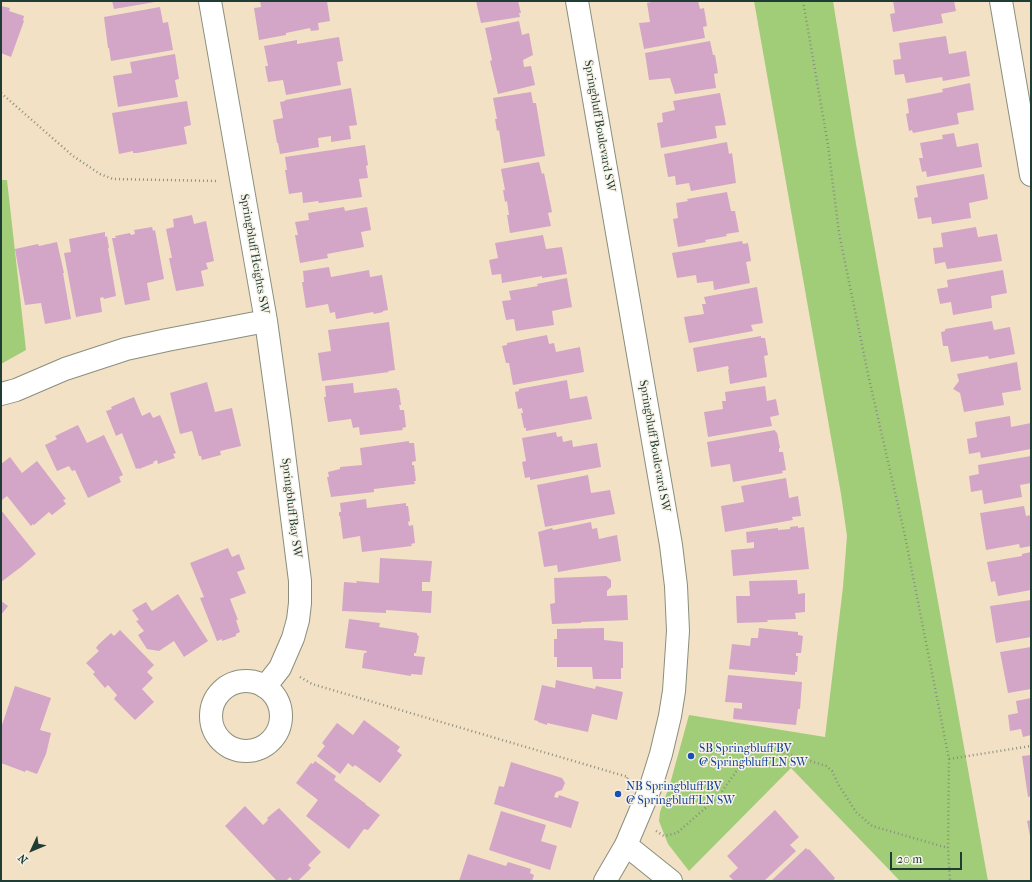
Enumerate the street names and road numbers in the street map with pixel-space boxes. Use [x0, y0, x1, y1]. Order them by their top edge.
street label: Springbluff Boulevard SW [580, 59, 618, 193]
street label: Springbluff Heights SW [236, 193, 272, 315]
street label: Springbluff Boulevard SW [635, 379, 673, 513]
street label: Springbluff Bay SW [278, 457, 304, 559]

